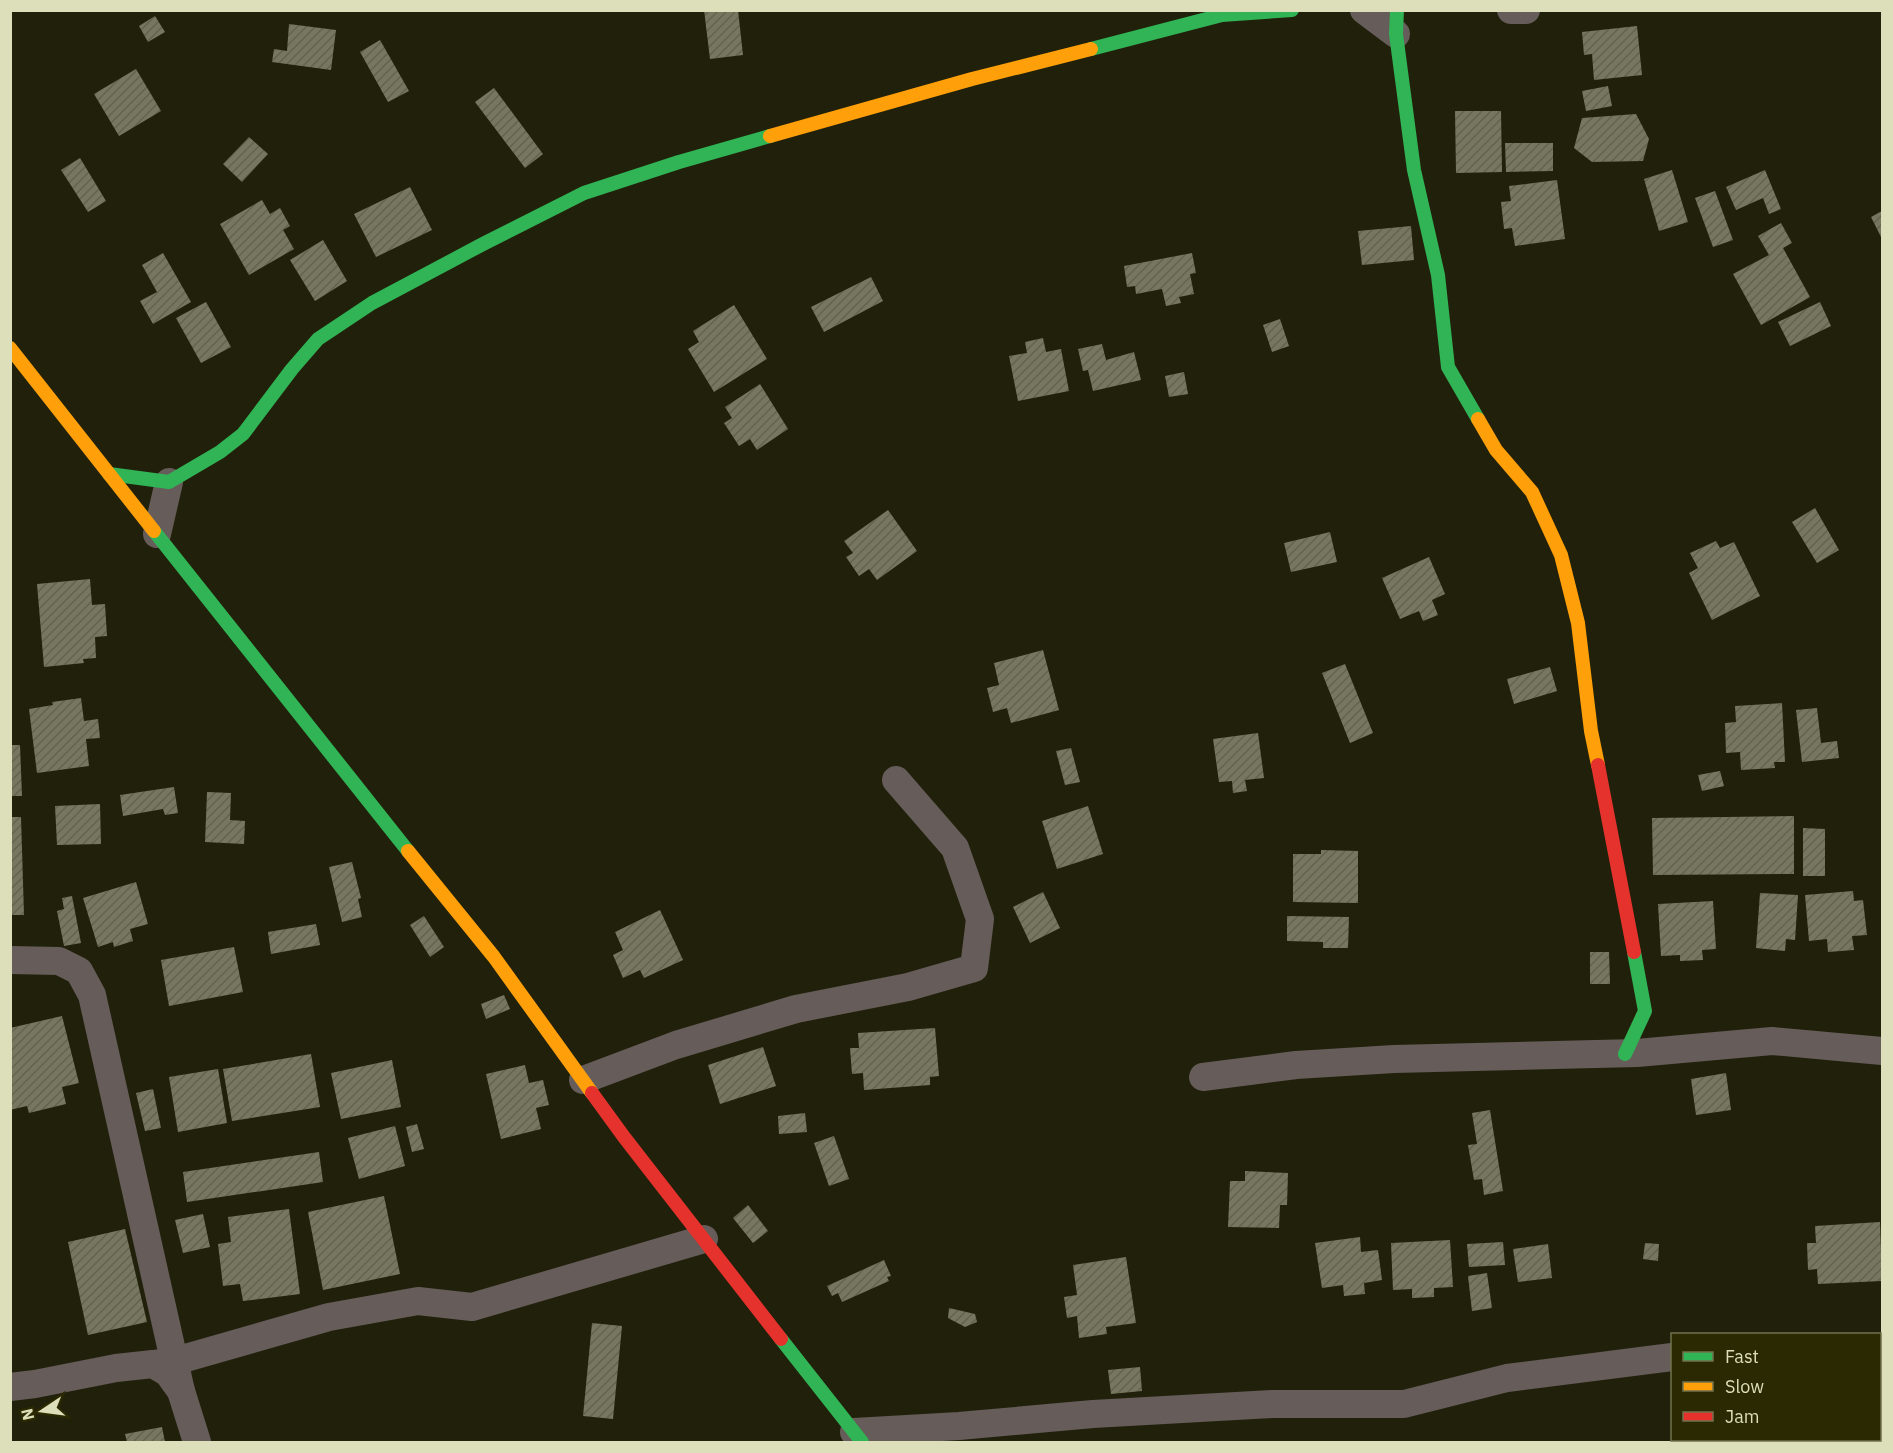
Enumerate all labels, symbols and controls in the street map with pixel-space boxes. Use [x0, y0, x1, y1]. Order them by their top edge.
legend [1671, 1333, 1881, 1441]
text: Fast [1725, 1345, 1759, 1368]
text: Slow [1725, 1375, 1764, 1398]
north arrow [12, 1381, 72, 1441]
text: Jam [1725, 1405, 1760, 1428]
text: N [16, 1406, 38, 1422]

